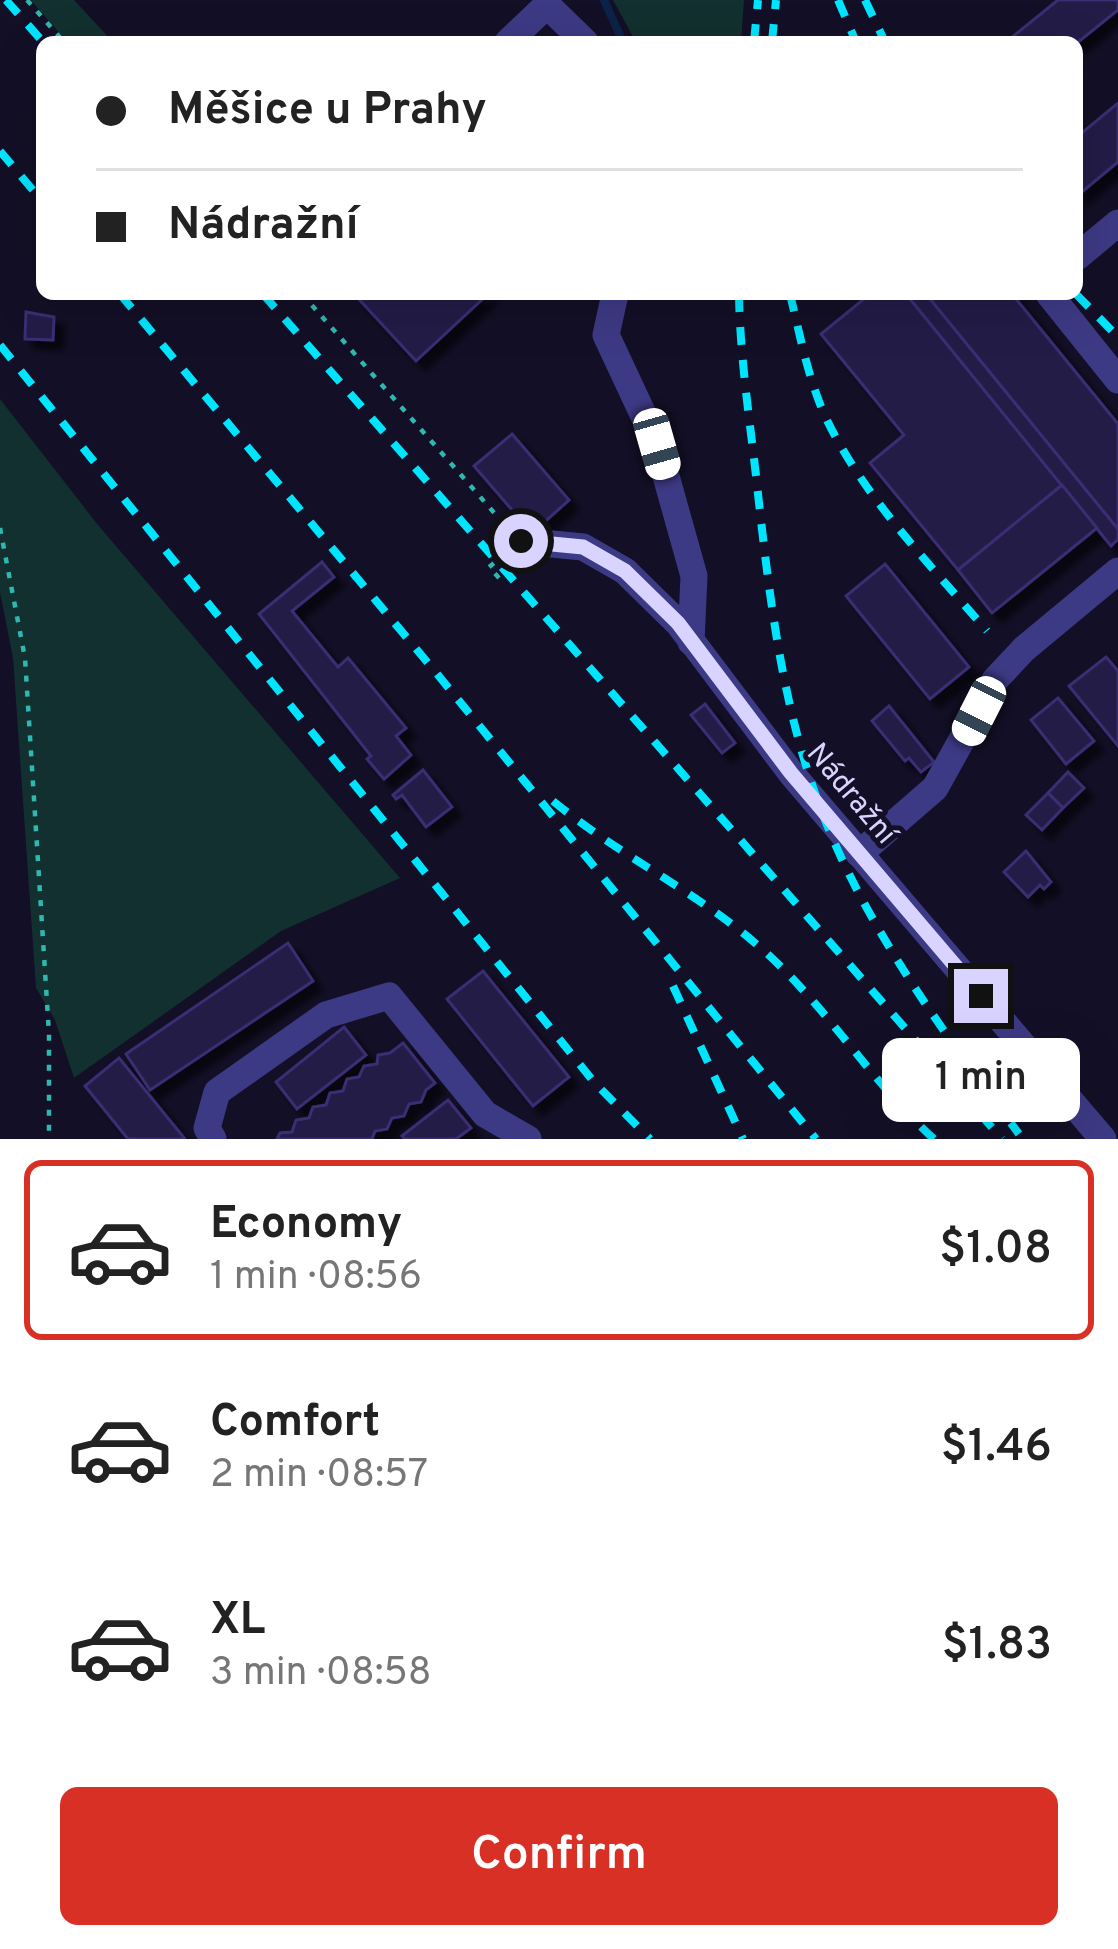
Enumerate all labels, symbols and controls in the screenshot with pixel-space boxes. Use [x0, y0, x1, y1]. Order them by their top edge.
text: Měšice u Prahy [168, 83, 487, 140]
text: Nádražní [168, 198, 359, 255]
car [630, 404, 684, 484]
route start [494, 514, 548, 568]
car [947, 671, 1011, 751]
street label: Nádražní [797, 737, 904, 854]
route end [954, 969, 1008, 1023]
callout: 1 min [882, 1038, 1080, 1122]
text: 1 min [935, 1055, 1027, 1104]
icon: car [66, 1196, 174, 1304]
text: Economy [210, 1197, 402, 1254]
text: $1.08 [939, 1222, 1052, 1279]
text: 1 min · 08:56 [210, 1254, 422, 1303]
icon: car [66, 1394, 174, 1502]
text: Comfort [210, 1395, 380, 1452]
text: $1.46 [941, 1420, 1052, 1477]
text: 2 min · 08:57 [210, 1452, 428, 1501]
icon: car [66, 1592, 174, 1700]
text: XL [210, 1593, 265, 1650]
text: $1.83 [942, 1618, 1052, 1675]
text: 3 min · 08:58 [210, 1650, 432, 1699]
button: Confirm [60, 1787, 1058, 1925]

